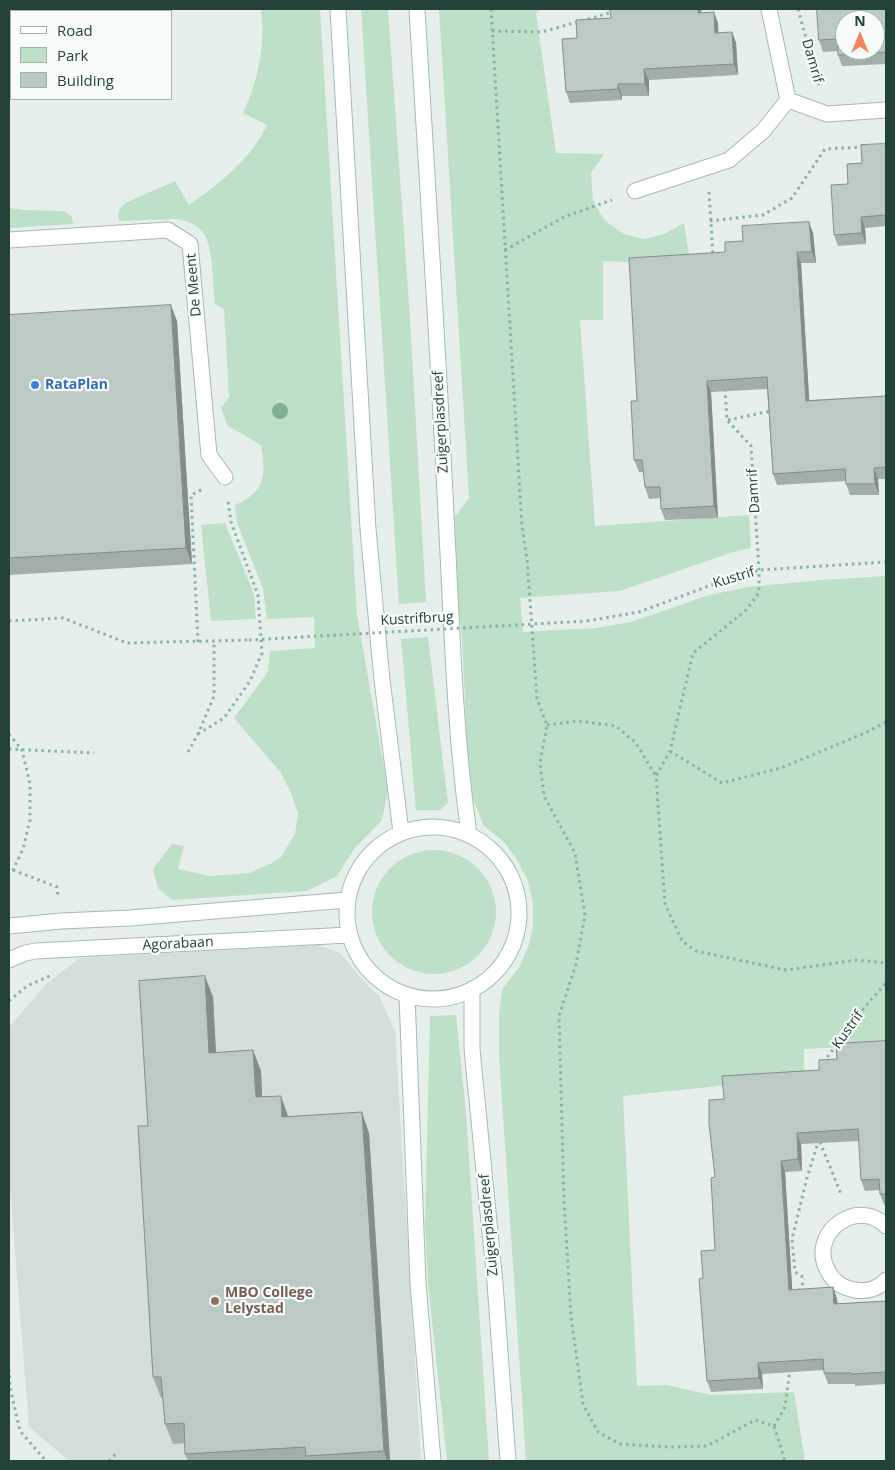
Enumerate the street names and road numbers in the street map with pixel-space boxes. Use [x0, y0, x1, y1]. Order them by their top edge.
street label: Damrif [798, 37, 826, 85]
street label: De Meent [183, 253, 205, 317]
street label: Zuigerplasdreef [430, 370, 452, 474]
street label: Damrif [744, 468, 764, 514]
street label: Kustrif [711, 564, 757, 592]
street label: Kustrifbrug [380, 609, 454, 629]
street label: Agorabaan [142, 934, 214, 954]
street label: Kustrif [829, 1008, 867, 1052]
street label: Zuigerplasdreef [476, 1173, 502, 1277]

